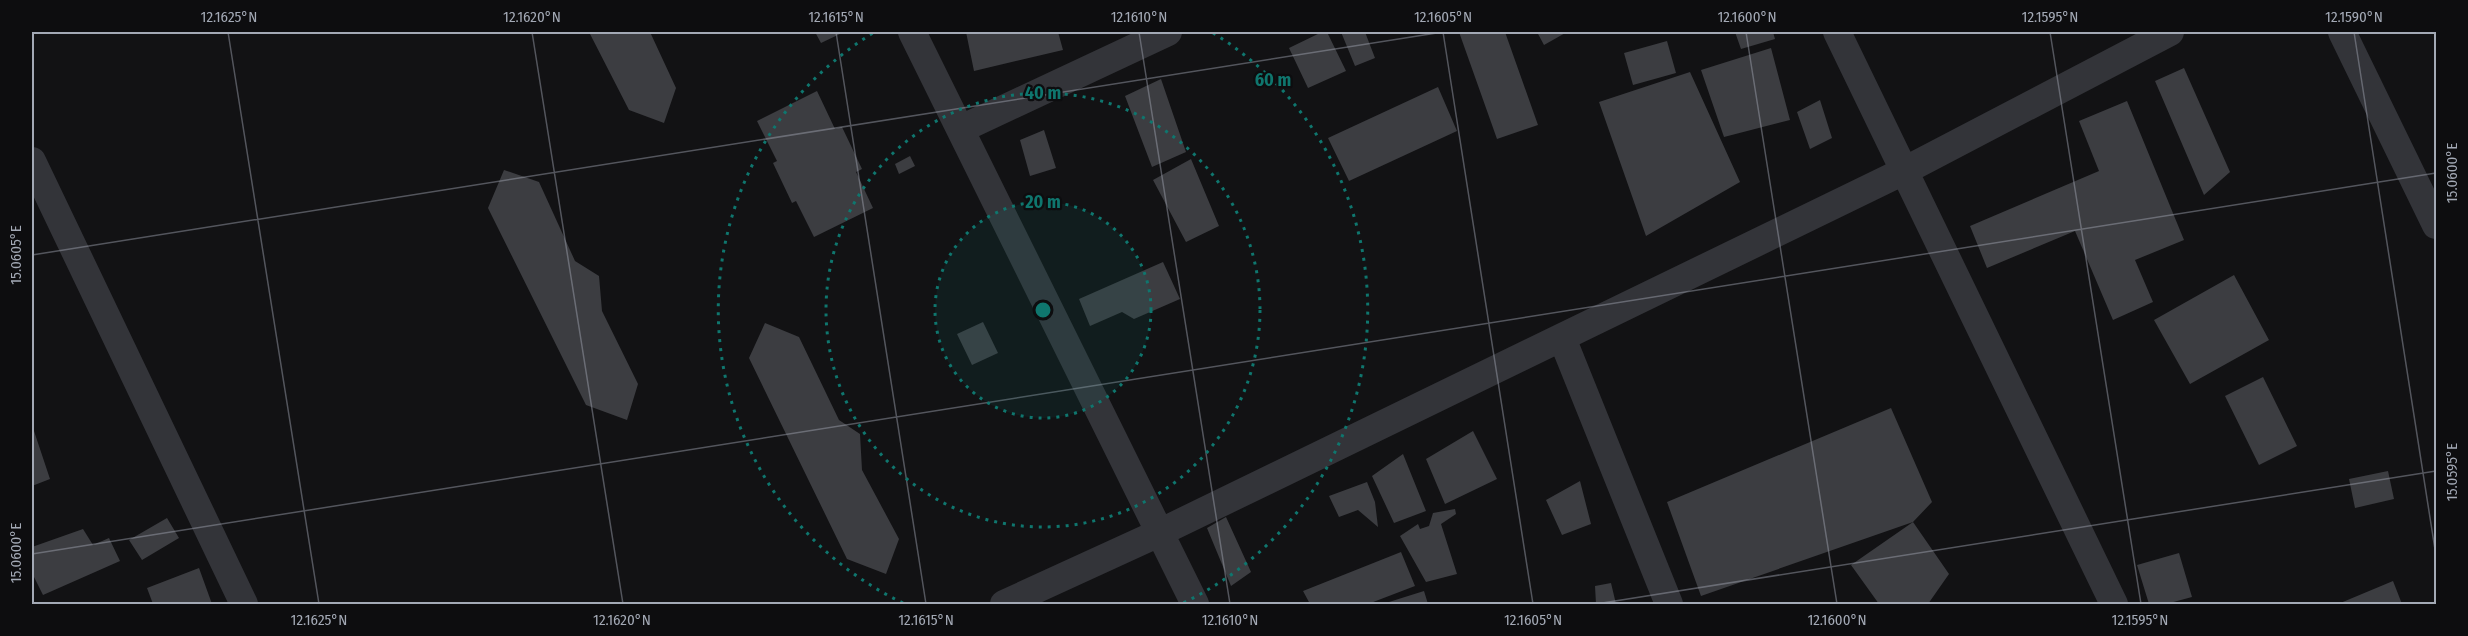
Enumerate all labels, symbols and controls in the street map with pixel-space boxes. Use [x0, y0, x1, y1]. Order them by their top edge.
text: 12.1625°N [201, 8, 257, 26]
text: 12.1620°N [503, 8, 561, 26]
text: 12.1615°N [808, 8, 864, 26]
text: 12.1610°N [1111, 8, 1167, 26]
text: 12.1605°N [1414, 8, 1472, 26]
text: 12.1600°N [1717, 8, 1777, 26]
text: 12.1595°N [2022, 8, 2078, 26]
text: 12.1590°N [2325, 8, 2383, 26]
text: 60 m [1255, 69, 1291, 91]
text: 40 m [1025, 82, 1061, 104]
text: 15.0600°E [2443, 143, 2461, 203]
text: 20 m [1024, 191, 1061, 213]
text: 15.0605°E [7, 225, 25, 285]
centre of rings [1033, 300, 1053, 320]
text: 15.0595°E [2443, 443, 2461, 501]
text: 15.0600°E [7, 523, 25, 583]
text: 12.1625°N [291, 611, 347, 629]
text: 12.1620°N [593, 611, 651, 629]
text: 12.1615°N [898, 611, 954, 629]
text: 12.1610°N [1202, 611, 1258, 629]
text: 12.1605°N [1504, 611, 1562, 629]
text: 12.1600°N [1807, 611, 1867, 629]
text: 12.1595°N [2112, 611, 2168, 629]

